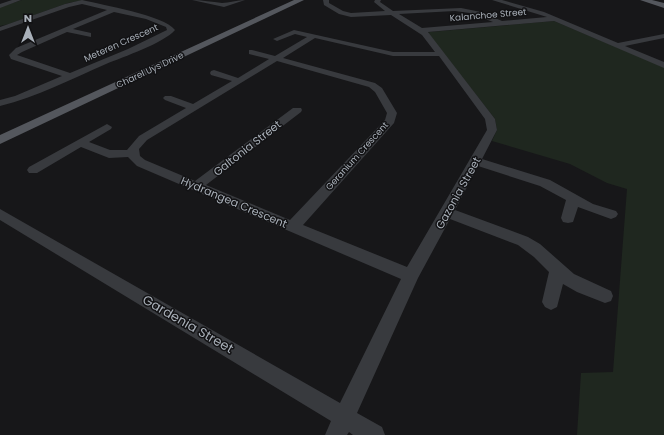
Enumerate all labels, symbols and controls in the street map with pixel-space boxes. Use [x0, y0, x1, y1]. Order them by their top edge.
street label: Kalanchoe Street [449, 6, 527, 24]
north arrow [8, 8, 48, 48]
text: N [24, 10, 32, 26]
street label: Meteren Crescent [82, 21, 160, 65]
street label: Charel Uys Drive [114, 49, 186, 91]
street label: Galtonia Street [210, 116, 284, 180]
street label: Geranium Crescent [323, 119, 391, 193]
street label: Gazonia Street [432, 154, 484, 232]
street label: Hydrangea Crescent [178, 172, 290, 232]
street label: Gardenia Street [139, 290, 237, 358]

